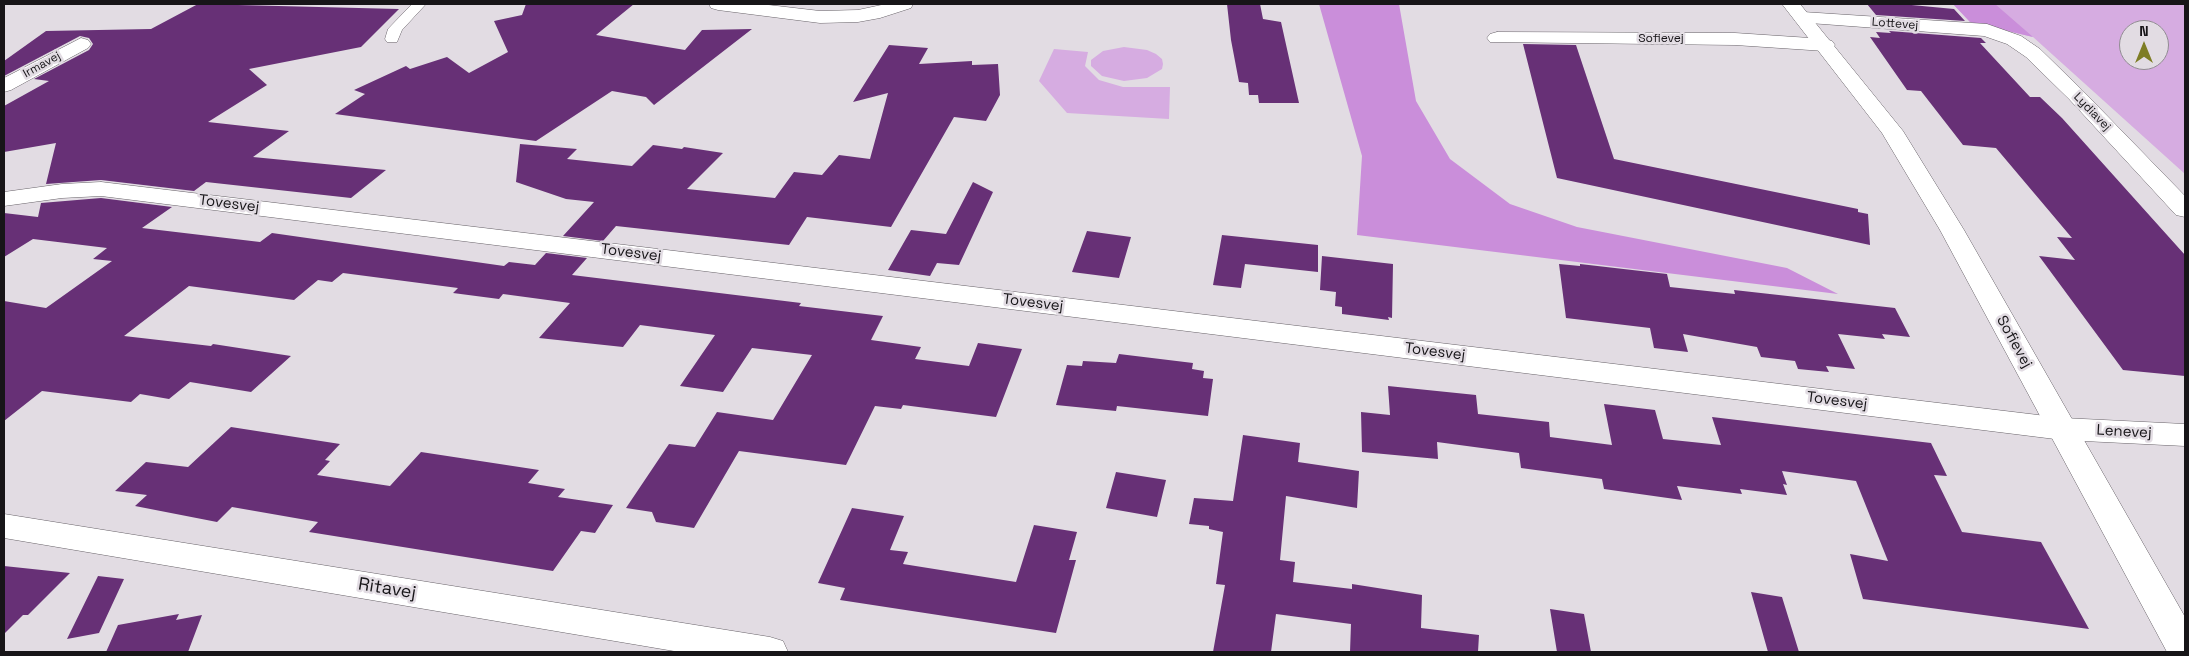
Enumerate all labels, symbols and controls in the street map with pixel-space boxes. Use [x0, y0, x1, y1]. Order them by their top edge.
street label: Lottevej [1871, 15, 1919, 33]
north arrow [2119, 20, 2169, 70]
text: N [2139, 22, 2149, 40]
street label: Sofievej [1638, 32, 1684, 46]
street label: Irmavej [21, 49, 63, 81]
street label: Lydiavej [2070, 90, 2114, 134]
street label: Tovesvej [198, 191, 260, 217]
street label: Tovesvej [600, 240, 662, 266]
street label: Tovesvej [1002, 290, 1064, 316]
street label: Sofievej [1992, 313, 2036, 371]
street label: Tovesvej [1404, 339, 1466, 365]
street label: Tovesvej [1806, 388, 1868, 414]
street label: Lenevej [2096, 422, 2152, 442]
street label: Ritavej [357, 574, 417, 604]

